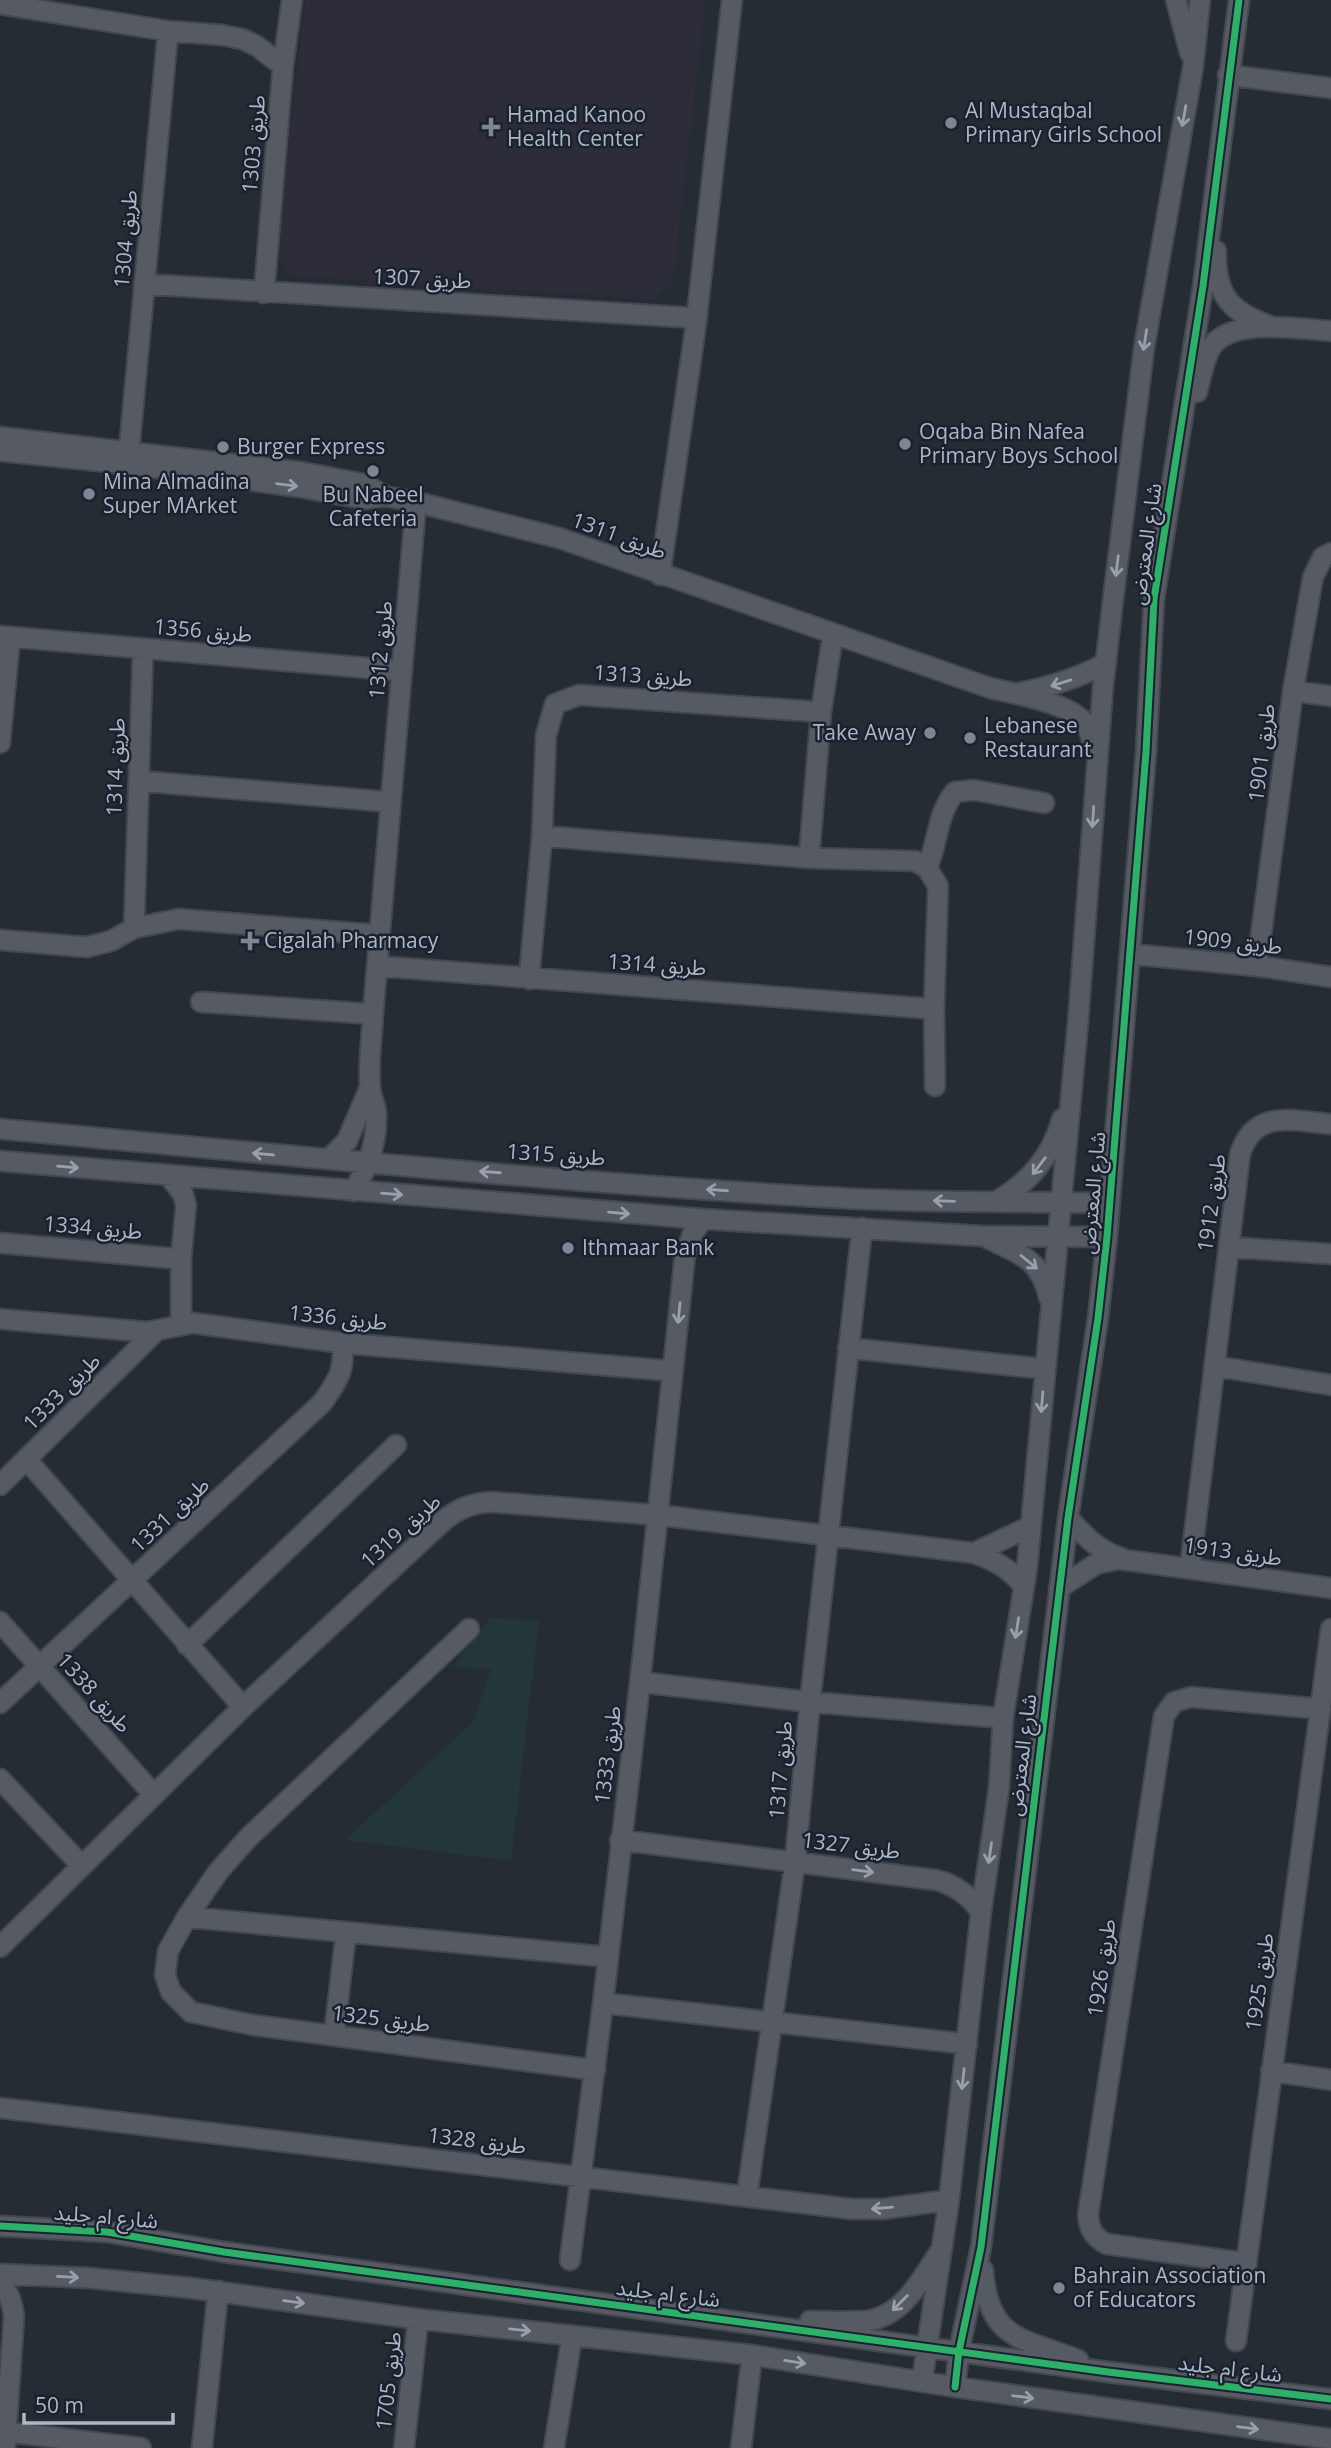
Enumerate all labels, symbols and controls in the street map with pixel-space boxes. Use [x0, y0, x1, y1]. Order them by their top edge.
street label: طريق 1303 [235, 94, 271, 194]
place label: Al Mustaqbal Primary Girls School [965, 96, 1162, 148]
place label: Hamad Kanoo Health Center [507, 100, 646, 152]
one-way arrow [1177, 104, 1191, 127]
marker: Al Mustaqbal Primary Girls School [943, 115, 959, 131]
marker: Hamad Kanoo Health Center [481, 117, 501, 137]
street label: طريق 1304 [107, 189, 143, 289]
street label: طريق 1307 [372, 261, 472, 295]
one-way arrow [1138, 328, 1151, 351]
place label: Oqaba Bin Nafea Primary Boys School [919, 417, 1118, 469]
place label: Burger Express [237, 432, 385, 460]
marker: Oqaba Bin Nafea Primary Boys School [897, 436, 913, 452]
marker: Burger Express [215, 439, 231, 455]
marker: Bu Nabeel Cafeteria [365, 463, 381, 479]
place label: Mina Almadina Super MArket [103, 467, 250, 519]
one-way arrow [275, 479, 298, 492]
place label: Bu Nabeel Cafeteria [322, 480, 424, 532]
street label: شارع المعترض [1123, 481, 1169, 607]
marker: Mina Almadina Super MArket [81, 486, 97, 502]
street label: طريق 1311 [568, 505, 670, 565]
one-way arrow [1111, 554, 1124, 577]
street label: طريق 1312 [362, 600, 398, 700]
street label: طريق 1356 [153, 612, 253, 648]
street label: طريق 1313 [593, 658, 693, 692]
one-way arrow [1051, 678, 1073, 691]
street label: طريق 1901 [1241, 702, 1281, 804]
place label: Lebanese Restaurant [984, 711, 1091, 763]
street label: طريق 1314 [99, 717, 131, 817]
place label: Take Away [813, 718, 916, 746]
marker: Take Away [922, 725, 938, 741]
marker: Lebanese Restaurant [962, 730, 978, 746]
one-way arrow [1087, 805, 1100, 828]
street label: طريق 1909 [1183, 922, 1284, 960]
place label: Cigalah Pharmacy [264, 926, 439, 954]
marker: Cigalah Pharmacy [242, 933, 258, 949]
street label: طريق 1314 [607, 947, 707, 981]
street label: شارع المعترض [1073, 1130, 1113, 1256]
street label: طريق 1315 [506, 1137, 606, 1171]
one-way arrow [252, 1147, 275, 1160]
street label: طريق 1912 [1190, 1152, 1232, 1254]
one-way arrow [1031, 1157, 1046, 1175]
one-way arrow [56, 1161, 79, 1174]
one-way arrow [479, 1165, 501, 1178]
one-way arrow [705, 1183, 728, 1196]
one-way arrow [381, 1188, 403, 1201]
one-way arrow [932, 1195, 955, 1208]
one-way arrow [607, 1207, 630, 1220]
street label: طريق 1334 [43, 1209, 143, 1245]
place label: Ithmaar Bank [582, 1233, 714, 1261]
marker: Ithmaar Bank [560, 1240, 576, 1256]
one-way arrow [1020, 1255, 1038, 1270]
street label: طريق 1336 [288, 1298, 389, 1336]
one-way arrow [672, 1302, 685, 1324]
street label: طريق 1333 [17, 1347, 106, 1436]
one-way arrow [1036, 1390, 1049, 1412]
street label: طريق 1331 [124, 1470, 215, 1558]
street label: طريق 1319 [354, 1487, 446, 1574]
street label: طريق 1913 [1182, 1530, 1284, 1572]
one-way arrow [1011, 1616, 1024, 1639]
street label: طريق 1338 [51, 1646, 138, 1738]
street label: شارع المعترض [1000, 1692, 1044, 1818]
street label: طريق 1333 [587, 1704, 627, 1806]
street label: طريق 1317 [762, 1720, 798, 1820]
street label: طريق 1327 [800, 1825, 902, 1865]
one-way arrow [984, 1842, 997, 1864]
one-way arrow [851, 1864, 874, 1877]
street label: طريق 1926 [1080, 1917, 1122, 2019]
street label: طريق 1925 [1238, 1931, 1280, 2033]
street label: طريق 1325 [330, 1998, 432, 2038]
one-way arrow [957, 2067, 970, 2090]
street label: طريق 1328 [426, 2120, 528, 2160]
street label: شارع ام جليد [52, 2197, 159, 2238]
one-way arrow [871, 2202, 894, 2215]
place label: Bahrain Association of Educators [1073, 2261, 1266, 2313]
one-way arrow [56, 2271, 79, 2284]
street label: شارع ام جليد [614, 2273, 722, 2316]
marker: Bahrain Association of Educators [1051, 2280, 1067, 2296]
one-way arrow [282, 2295, 305, 2308]
one-way arrow [892, 2295, 909, 2312]
one-way arrow [508, 2323, 531, 2336]
street label: طريق 1705 [369, 2330, 407, 2431]
street label: شارع ام جليد [1176, 2348, 1284, 2391]
one-way arrow [783, 2356, 806, 2369]
scale bar [24, 2382, 173, 2426]
one-way arrow [1011, 2390, 1034, 2403]
text: 50 m [35, 2391, 84, 2419]
one-way arrow [1236, 2422, 1259, 2435]

